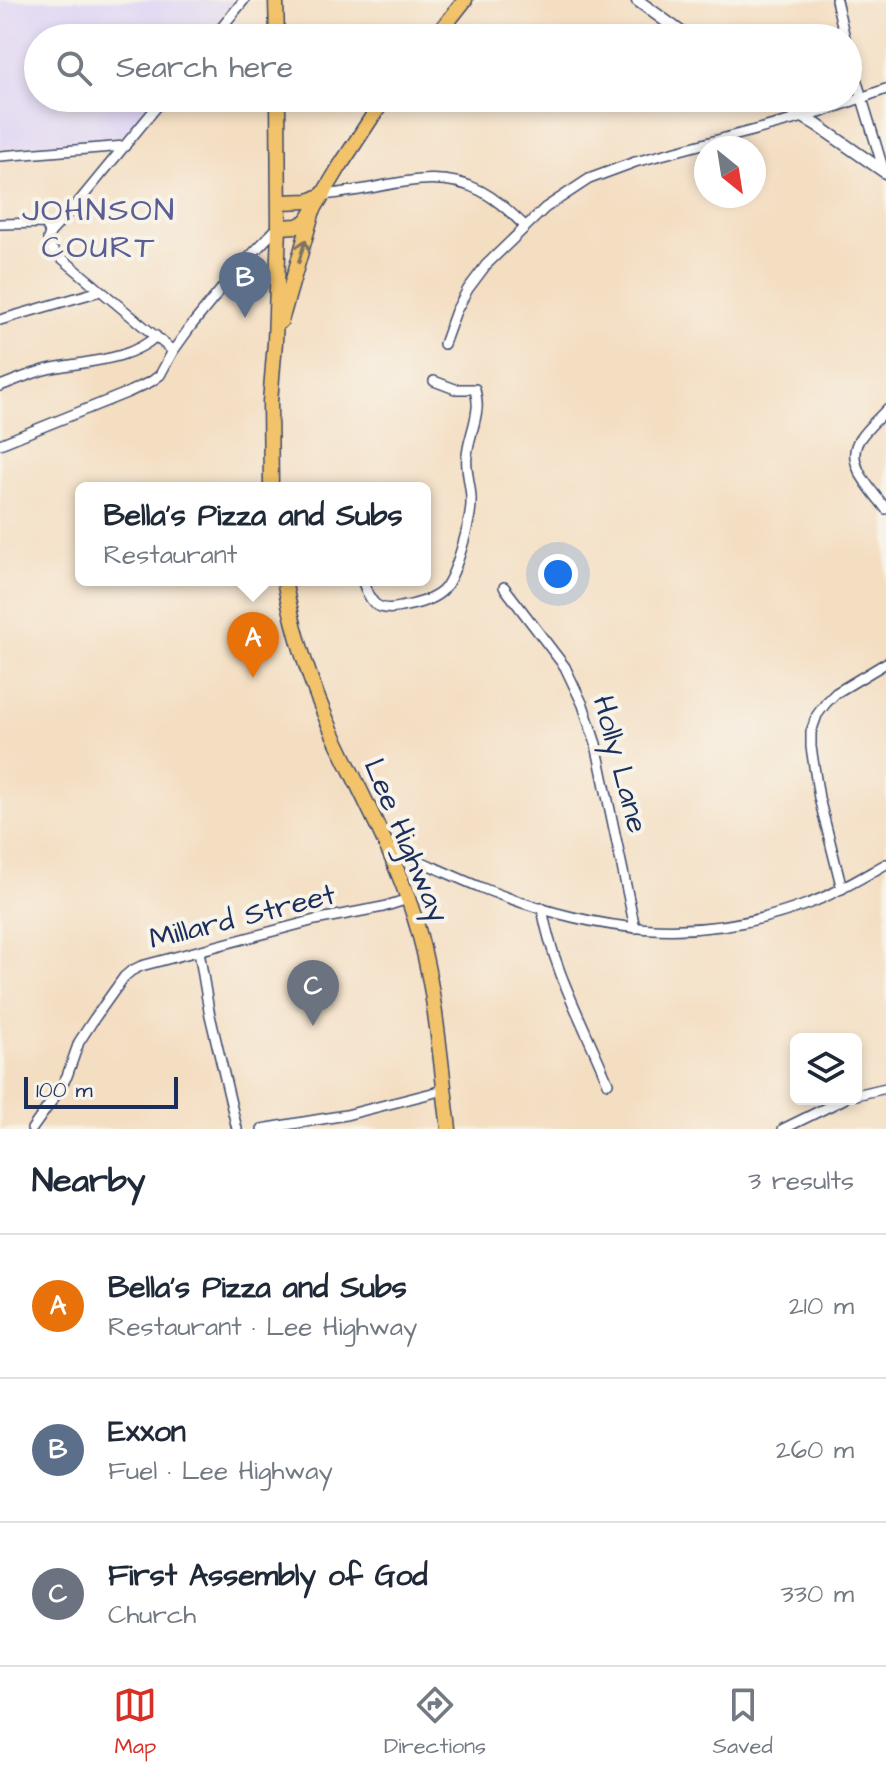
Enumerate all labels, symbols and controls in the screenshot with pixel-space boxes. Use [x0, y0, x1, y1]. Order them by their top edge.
search box [24, 24, 862, 112]
icon: search [52, 46, 96, 90]
text: Search here [116, 47, 293, 89]
north arrow [694, 136, 766, 208]
district label: JOHNSON COURT [22, 188, 176, 270]
one-way arrow [295, 239, 310, 264]
pin: B [219, 252, 271, 318]
popup [75, 482, 431, 586]
text: Bella's Pizza and Subs [104, 495, 402, 537]
text: Restaurant [104, 537, 237, 573]
your location [538, 554, 578, 594]
pin: A [227, 612, 279, 678]
street label: Holly Lane [581, 691, 658, 838]
street label: Lee Highway [352, 752, 459, 929]
street label: Millard Street [145, 874, 340, 960]
pin: C [287, 960, 339, 1026]
map controls [790, 1033, 862, 1105]
button: layers [790, 1033, 862, 1105]
scale bar [24, 1073, 178, 1109]
text: 100 m [36, 1075, 93, 1106]
text: Nearby [32, 1157, 146, 1205]
text: 3 results [748, 1163, 854, 1199]
text: Bella's Pizza and Subs [108, 1267, 407, 1309]
text: A [50, 1288, 66, 1324]
text: 210 m [789, 1288, 854, 1324]
text: Restaurant · Lee Highway [108, 1309, 417, 1345]
text: Exxon [108, 1411, 186, 1453]
text: B [49, 1432, 67, 1468]
text: 260 m [776, 1432, 854, 1468]
text: Fuel · Lee Highway [108, 1453, 333, 1489]
text: First Assembly of God [108, 1555, 428, 1597]
text: C [49, 1576, 67, 1612]
text: 330 m [780, 1576, 854, 1612]
text: Church [108, 1597, 196, 1633]
tab: Map [113, 1683, 157, 1762]
tab: Directions [384, 1683, 486, 1762]
tab: Saved [713, 1683, 773, 1762]

